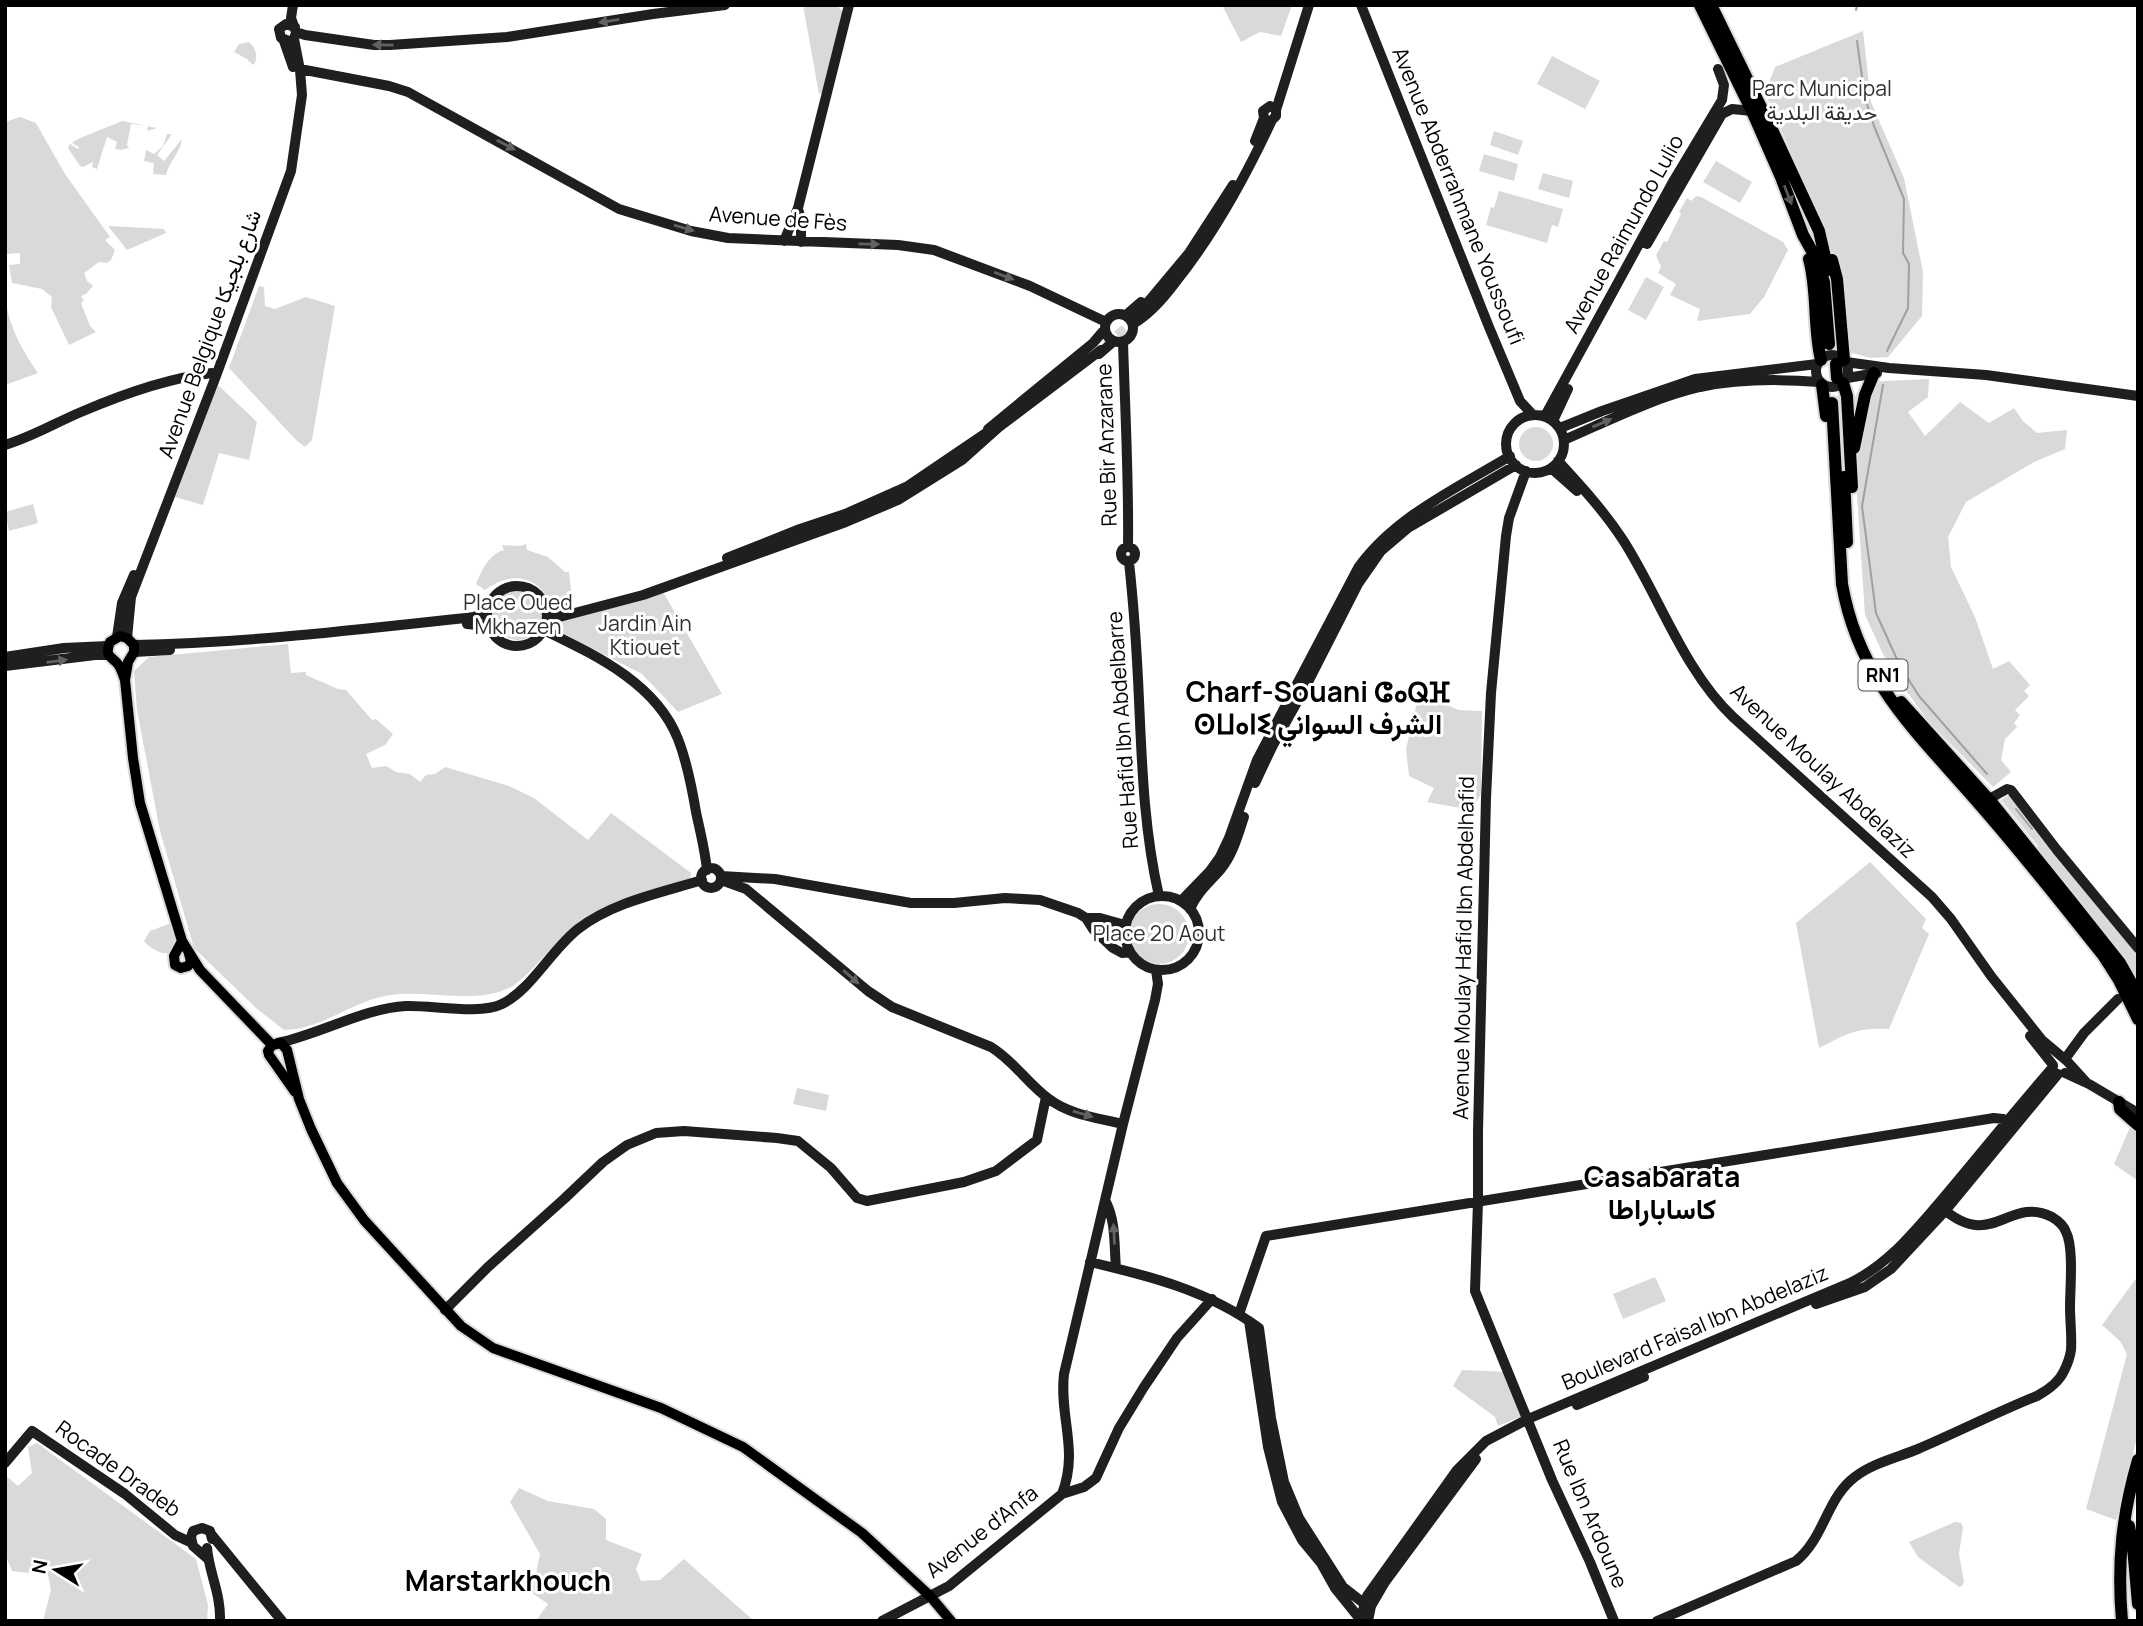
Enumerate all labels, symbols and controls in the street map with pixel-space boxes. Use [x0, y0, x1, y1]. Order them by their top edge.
one-way arrow [598, 16, 620, 27]
one-way arrow [372, 39, 394, 51]
street label: Avenue Abderrahmane Youssoufi [1386, 43, 1532, 348]
park label: Parc Municipal حديقة البلدية [1752, 74, 1892, 126]
street label: Avenue Raimundo Lulio [1557, 129, 1689, 338]
one-way arrow [496, 139, 516, 151]
one-way arrow [1783, 185, 1794, 206]
street label: Avenue de Fès [708, 199, 848, 237]
street label: Avenue Belgique شارع بلجيكا [151, 206, 268, 462]
one-way arrow [674, 224, 695, 234]
one-way arrow [859, 238, 881, 250]
one-way arrow [993, 271, 1014, 282]
street label: Rue Bir Anzarane [1089, 363, 1123, 527]
one-way arrow [1592, 417, 1613, 428]
park label: Place Oued Mkhazen [463, 588, 573, 640]
park label: Jardin Ain Ktiouet [598, 609, 692, 661]
street label: Rue Hafid Ibn Abdelbarre [1100, 610, 1144, 850]
one-way arrow [46, 655, 68, 666]
road number: RN1 [1858, 660, 1908, 690]
district label: Charf-Souani ⵛⴰⵕⴼ ⵙⵡⴰⵏⵉ الشرف السواني [1186, 672, 1450, 748]
street label: Avenue Moulay Abdelaziz [1725, 677, 1922, 864]
street label: Avenue Moulay Hafid Ibn Abdelhafid [1446, 776, 1480, 1120]
park label: Place 20 Aout [1093, 919, 1225, 947]
one-way arrow [842, 969, 860, 985]
one-way arrow [1073, 1110, 1094, 1120]
district label: Casabarata كاساباراطا [1584, 1157, 1740, 1227]
one-way arrow [1108, 1223, 1119, 1245]
street label: Boulevard Faisal Ibn Abdelaziz [1557, 1258, 1832, 1396]
street label: Rocade Dradeb [51, 1413, 187, 1523]
street label: Rue Ibn Ardoune [1547, 1435, 1635, 1592]
street label: Avenue d'Anfa [920, 1479, 1043, 1584]
north arrow [21, 1535, 91, 1605]
text: N [25, 1558, 53, 1576]
district label: Marstarkhouch [405, 1561, 611, 1599]

